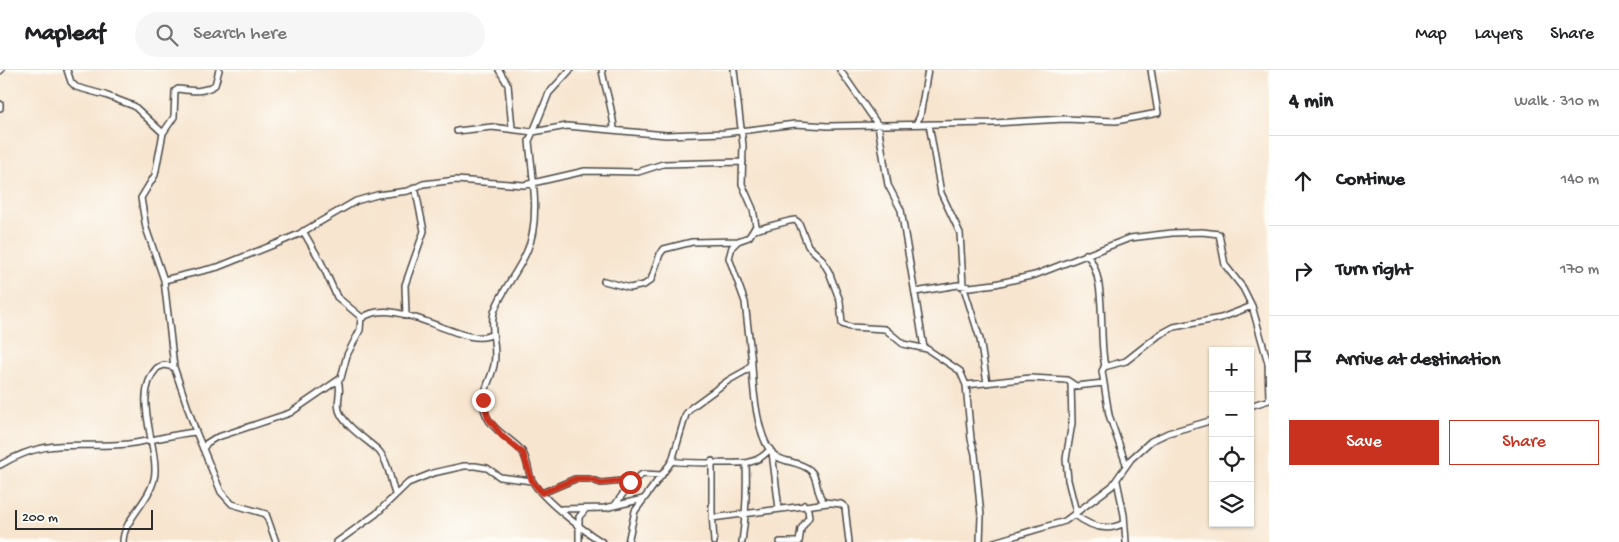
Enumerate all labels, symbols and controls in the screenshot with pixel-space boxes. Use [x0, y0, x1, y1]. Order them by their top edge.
search box [135, 12, 485, 57]
text: Mapleaf [25, 20, 105, 49]
icon: search [153, 21, 181, 49]
text: Search here [193, 23, 287, 46]
text: Map [1415, 24, 1447, 45]
text: Layers [1475, 24, 1522, 45]
text: Share [1550, 24, 1594, 45]
text: 4 min [1289, 90, 1333, 115]
text: Walk · 310 m [1514, 93, 1599, 112]
icon: ahead [1289, 167, 1317, 195]
text: Continue [1336, 169, 1405, 192]
text: 140 m [1561, 171, 1599, 190]
icon: right [1289, 257, 1317, 285]
text: Turn right [1336, 259, 1412, 282]
text: 170 m [1560, 261, 1599, 280]
map controls [1209, 347, 1254, 527]
button: + [1209, 347, 1254, 392]
icon: arrive [1289, 347, 1317, 375]
text: Arrive at destination [1336, 349, 1500, 372]
route end [472, 389, 495, 412]
button: − [1209, 392, 1254, 437]
button: Save [1289, 420, 1439, 465]
button: Share [1449, 420, 1599, 465]
button: locate [1209, 437, 1254, 482]
route start [619, 471, 642, 494]
button: layers [1209, 482, 1254, 527]
scale bar [15, 507, 152, 530]
text: 200 m [22, 510, 58, 527]

